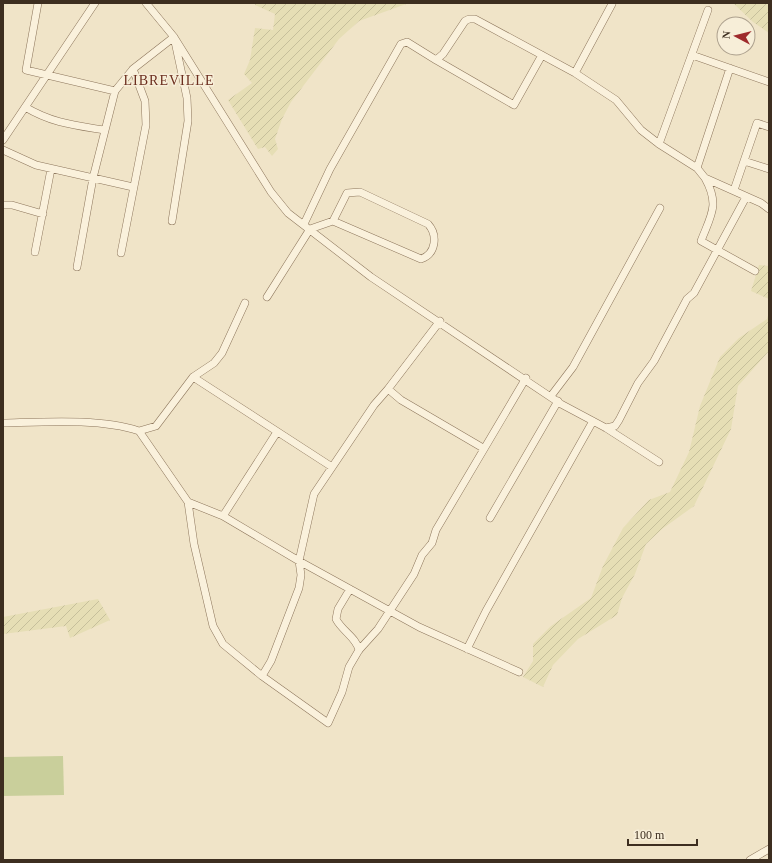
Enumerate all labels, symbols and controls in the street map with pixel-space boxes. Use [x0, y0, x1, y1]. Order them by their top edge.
north arrow [716, 16, 756, 56]
text: N [720, 30, 733, 39]
district label: LIBREVILLE [124, 73, 214, 88]
scale bar [628, 821, 697, 847]
text: 100 m [634, 828, 665, 842]

